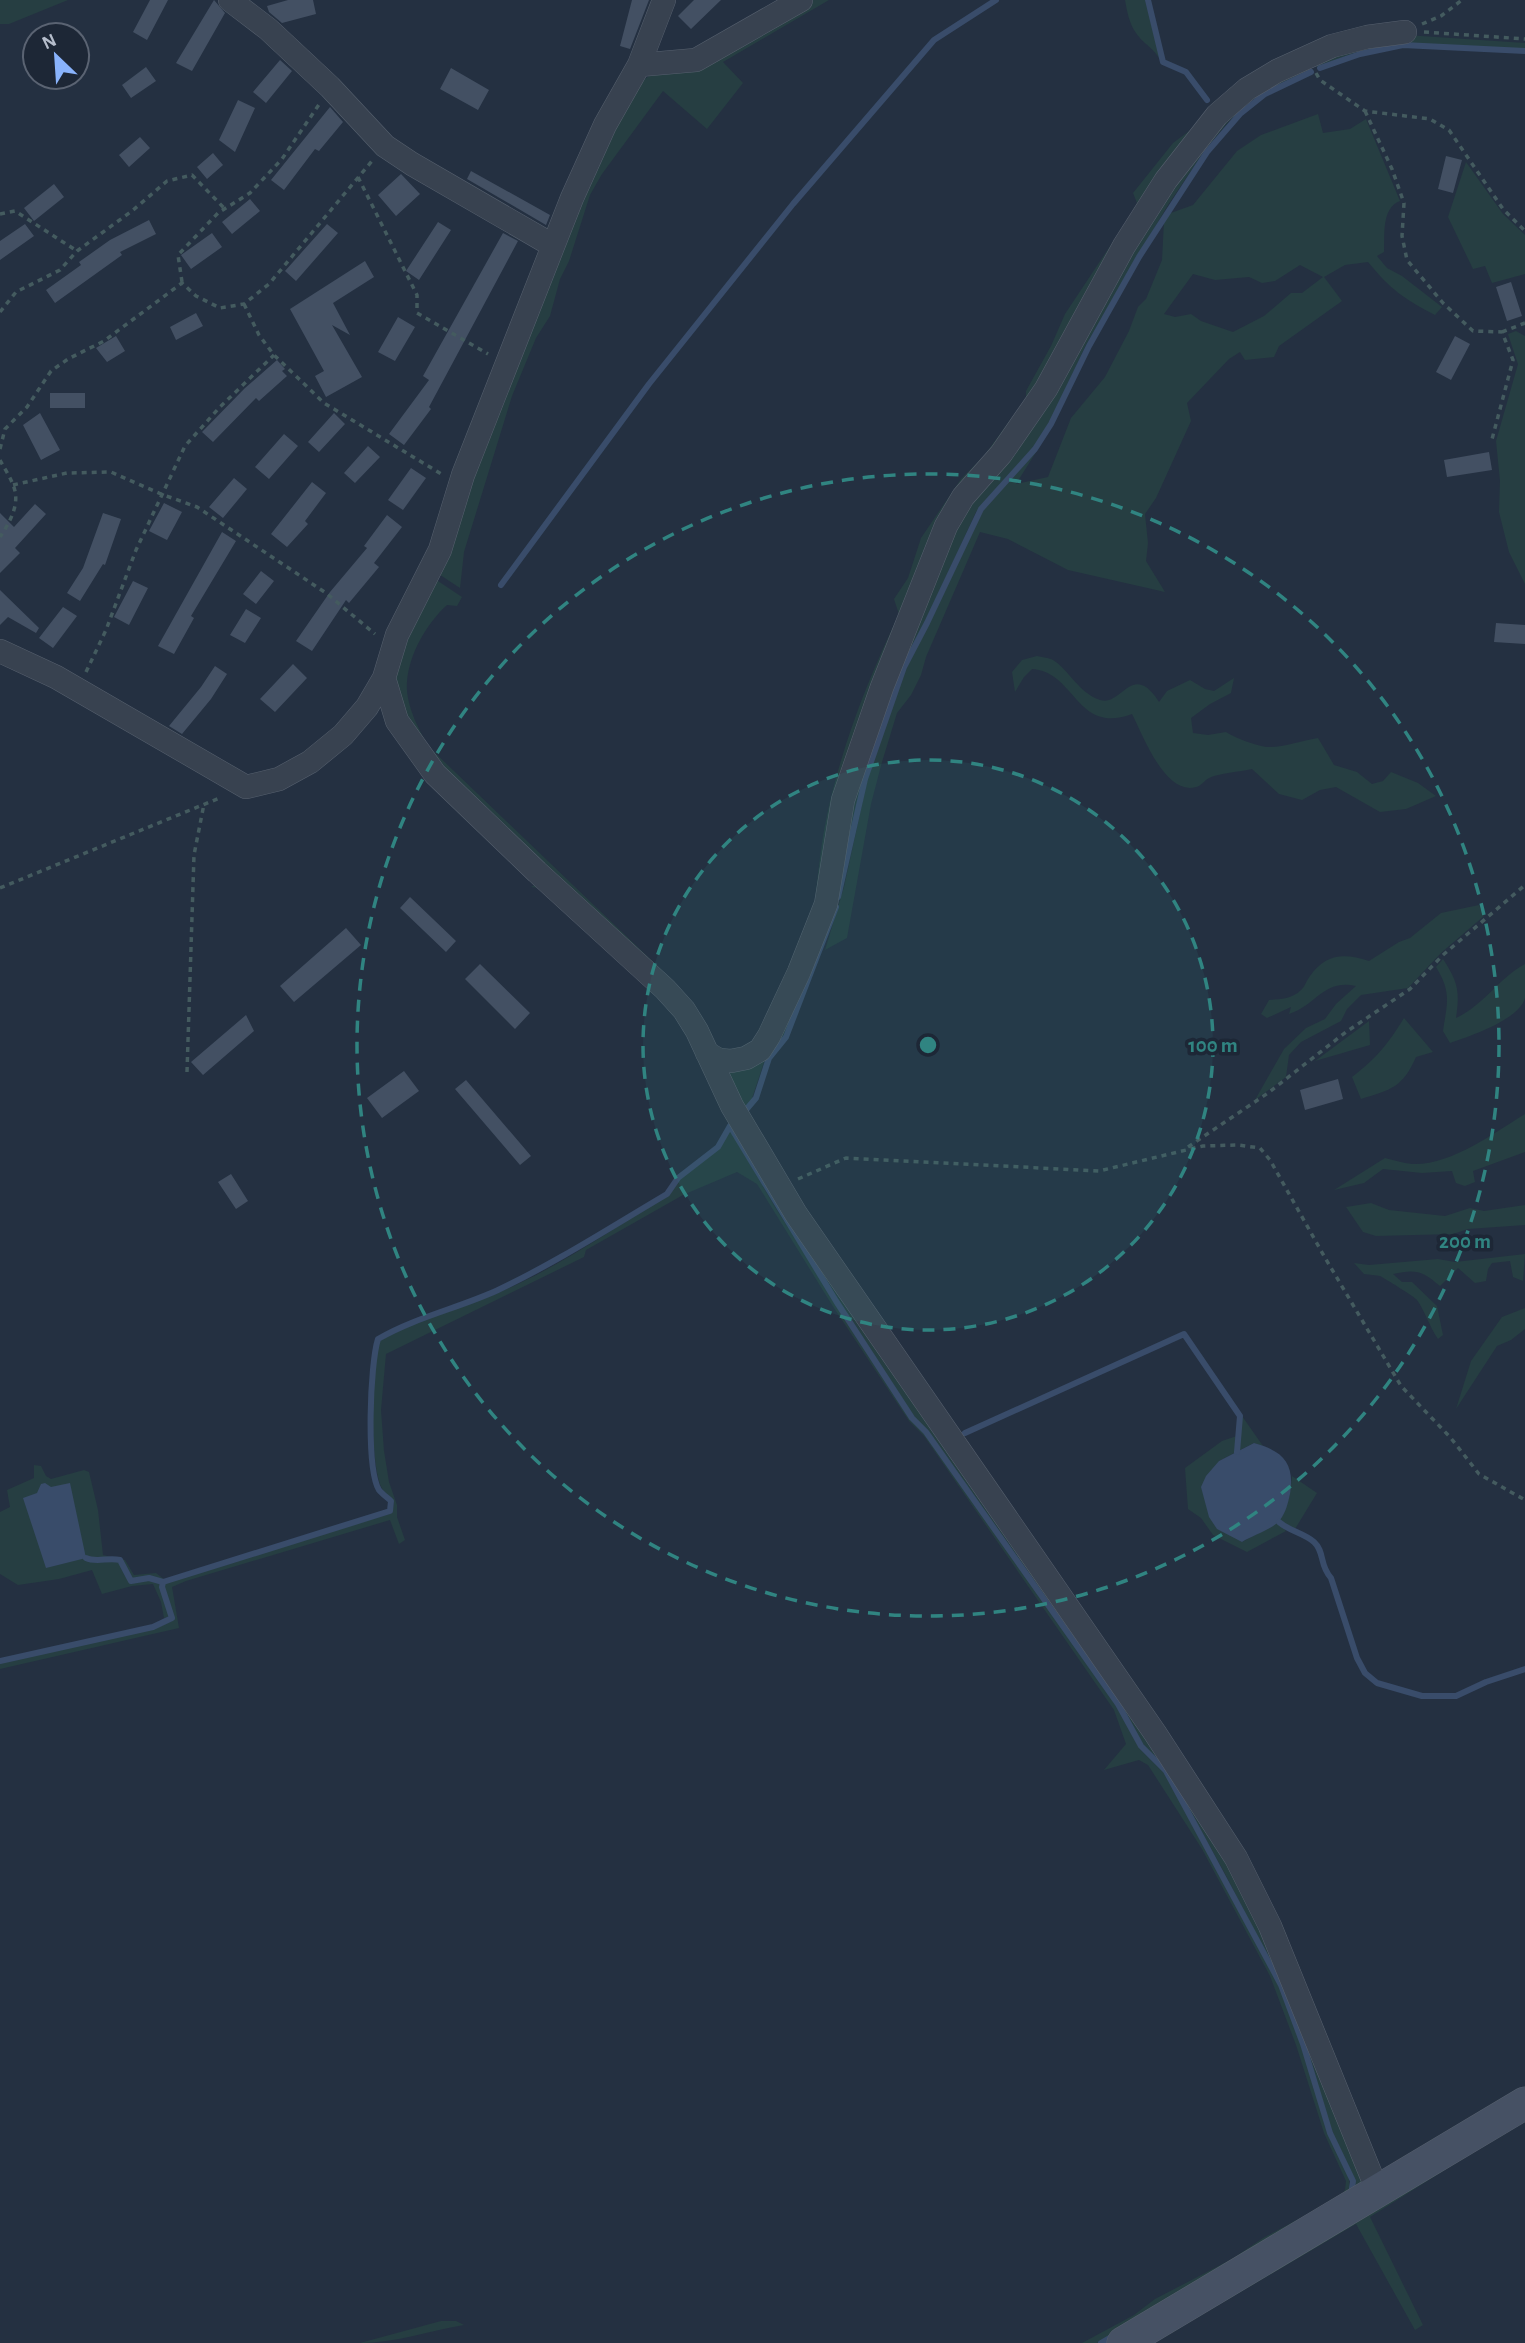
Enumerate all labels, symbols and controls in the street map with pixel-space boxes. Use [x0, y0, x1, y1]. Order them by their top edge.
north arrow [21, 21, 91, 91]
text: N [39, 31, 59, 53]
centre of rings [916, 1033, 940, 1057]
text: 100 m [1188, 1035, 1238, 1056]
text: 200 m [1439, 1231, 1491, 1252]

